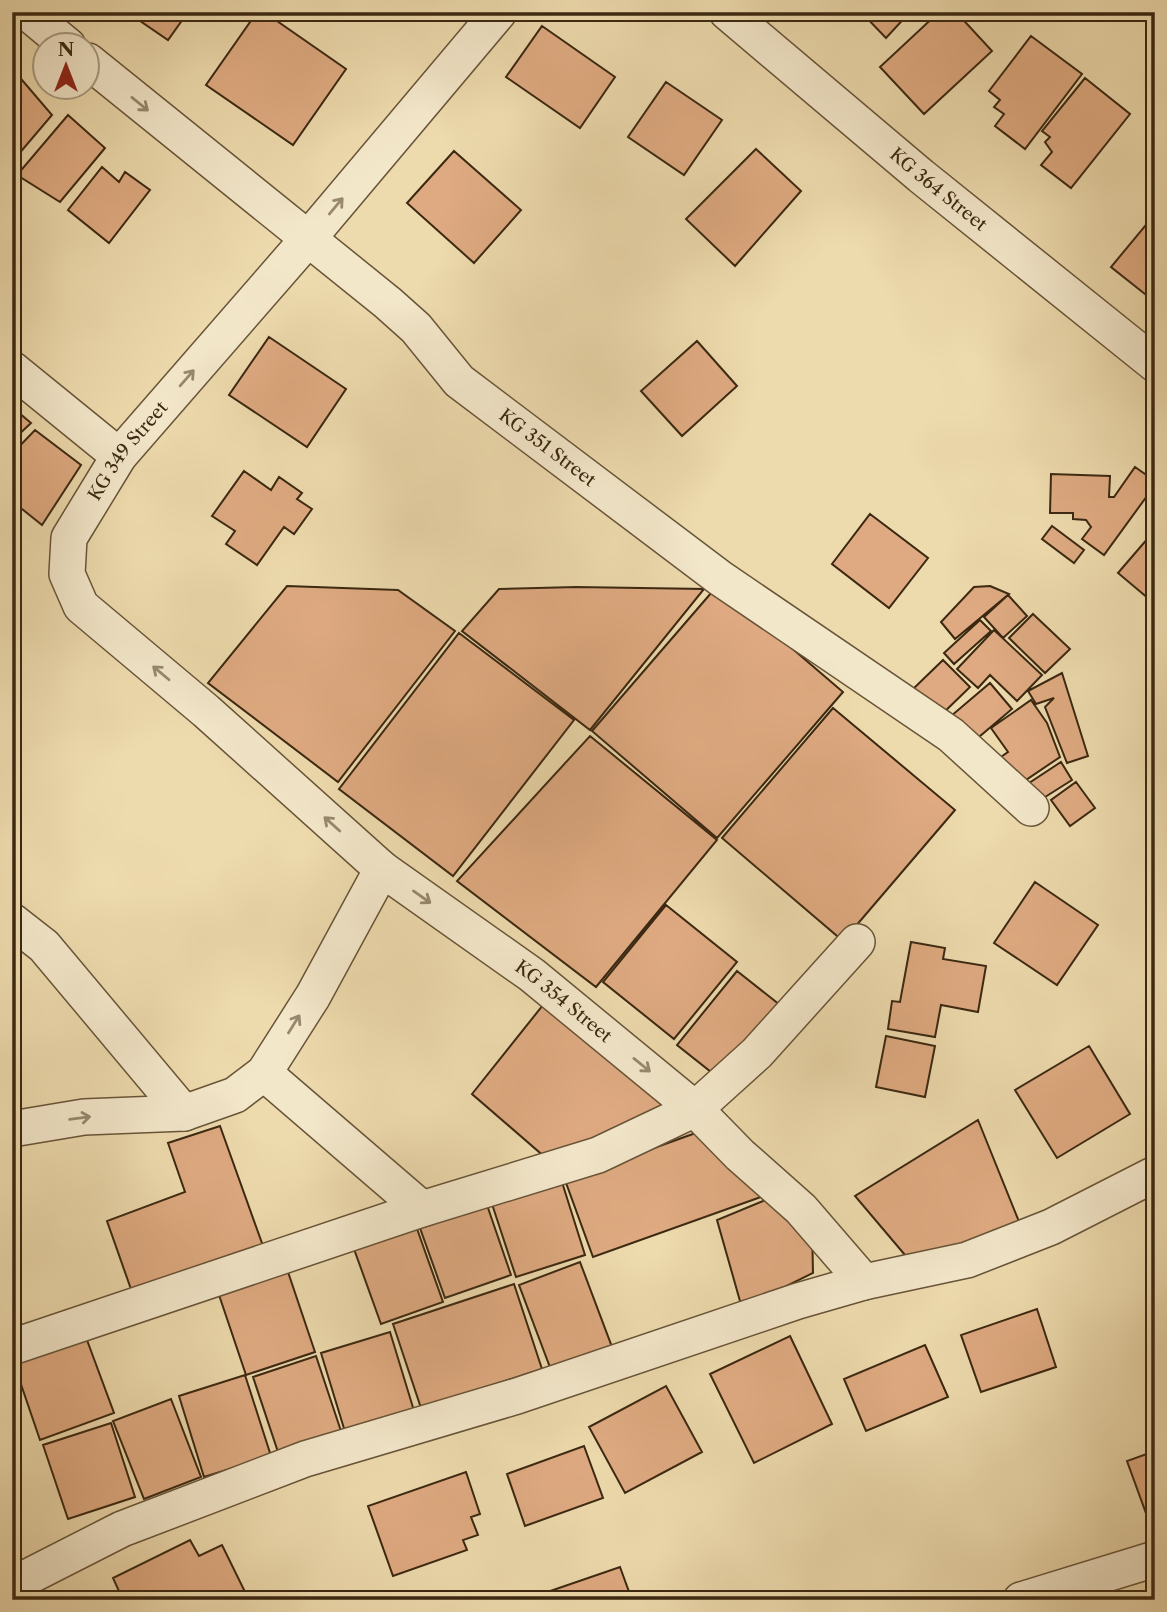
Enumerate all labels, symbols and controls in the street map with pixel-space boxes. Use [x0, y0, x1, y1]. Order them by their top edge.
north arrow [32, 32, 102, 102]
text: N [58, 38, 74, 61]
one-way arrow [131, 97, 149, 112]
street label: KG 364 Street [885, 143, 992, 236]
one-way arrow [328, 198, 344, 216]
one-way arrow [179, 370, 195, 388]
street label: KG 349 Street [83, 396, 173, 505]
street label: KG 351 Street [495, 404, 601, 492]
one-way arrow [152, 666, 170, 681]
one-way arrow [324, 815, 341, 832]
one-way arrow [412, 890, 431, 904]
street label: KG 354 Street [511, 956, 617, 1047]
one-way arrow [288, 1015, 302, 1035]
one-way arrow [632, 1057, 650, 1073]
one-way arrow [68, 1112, 91, 1125]

